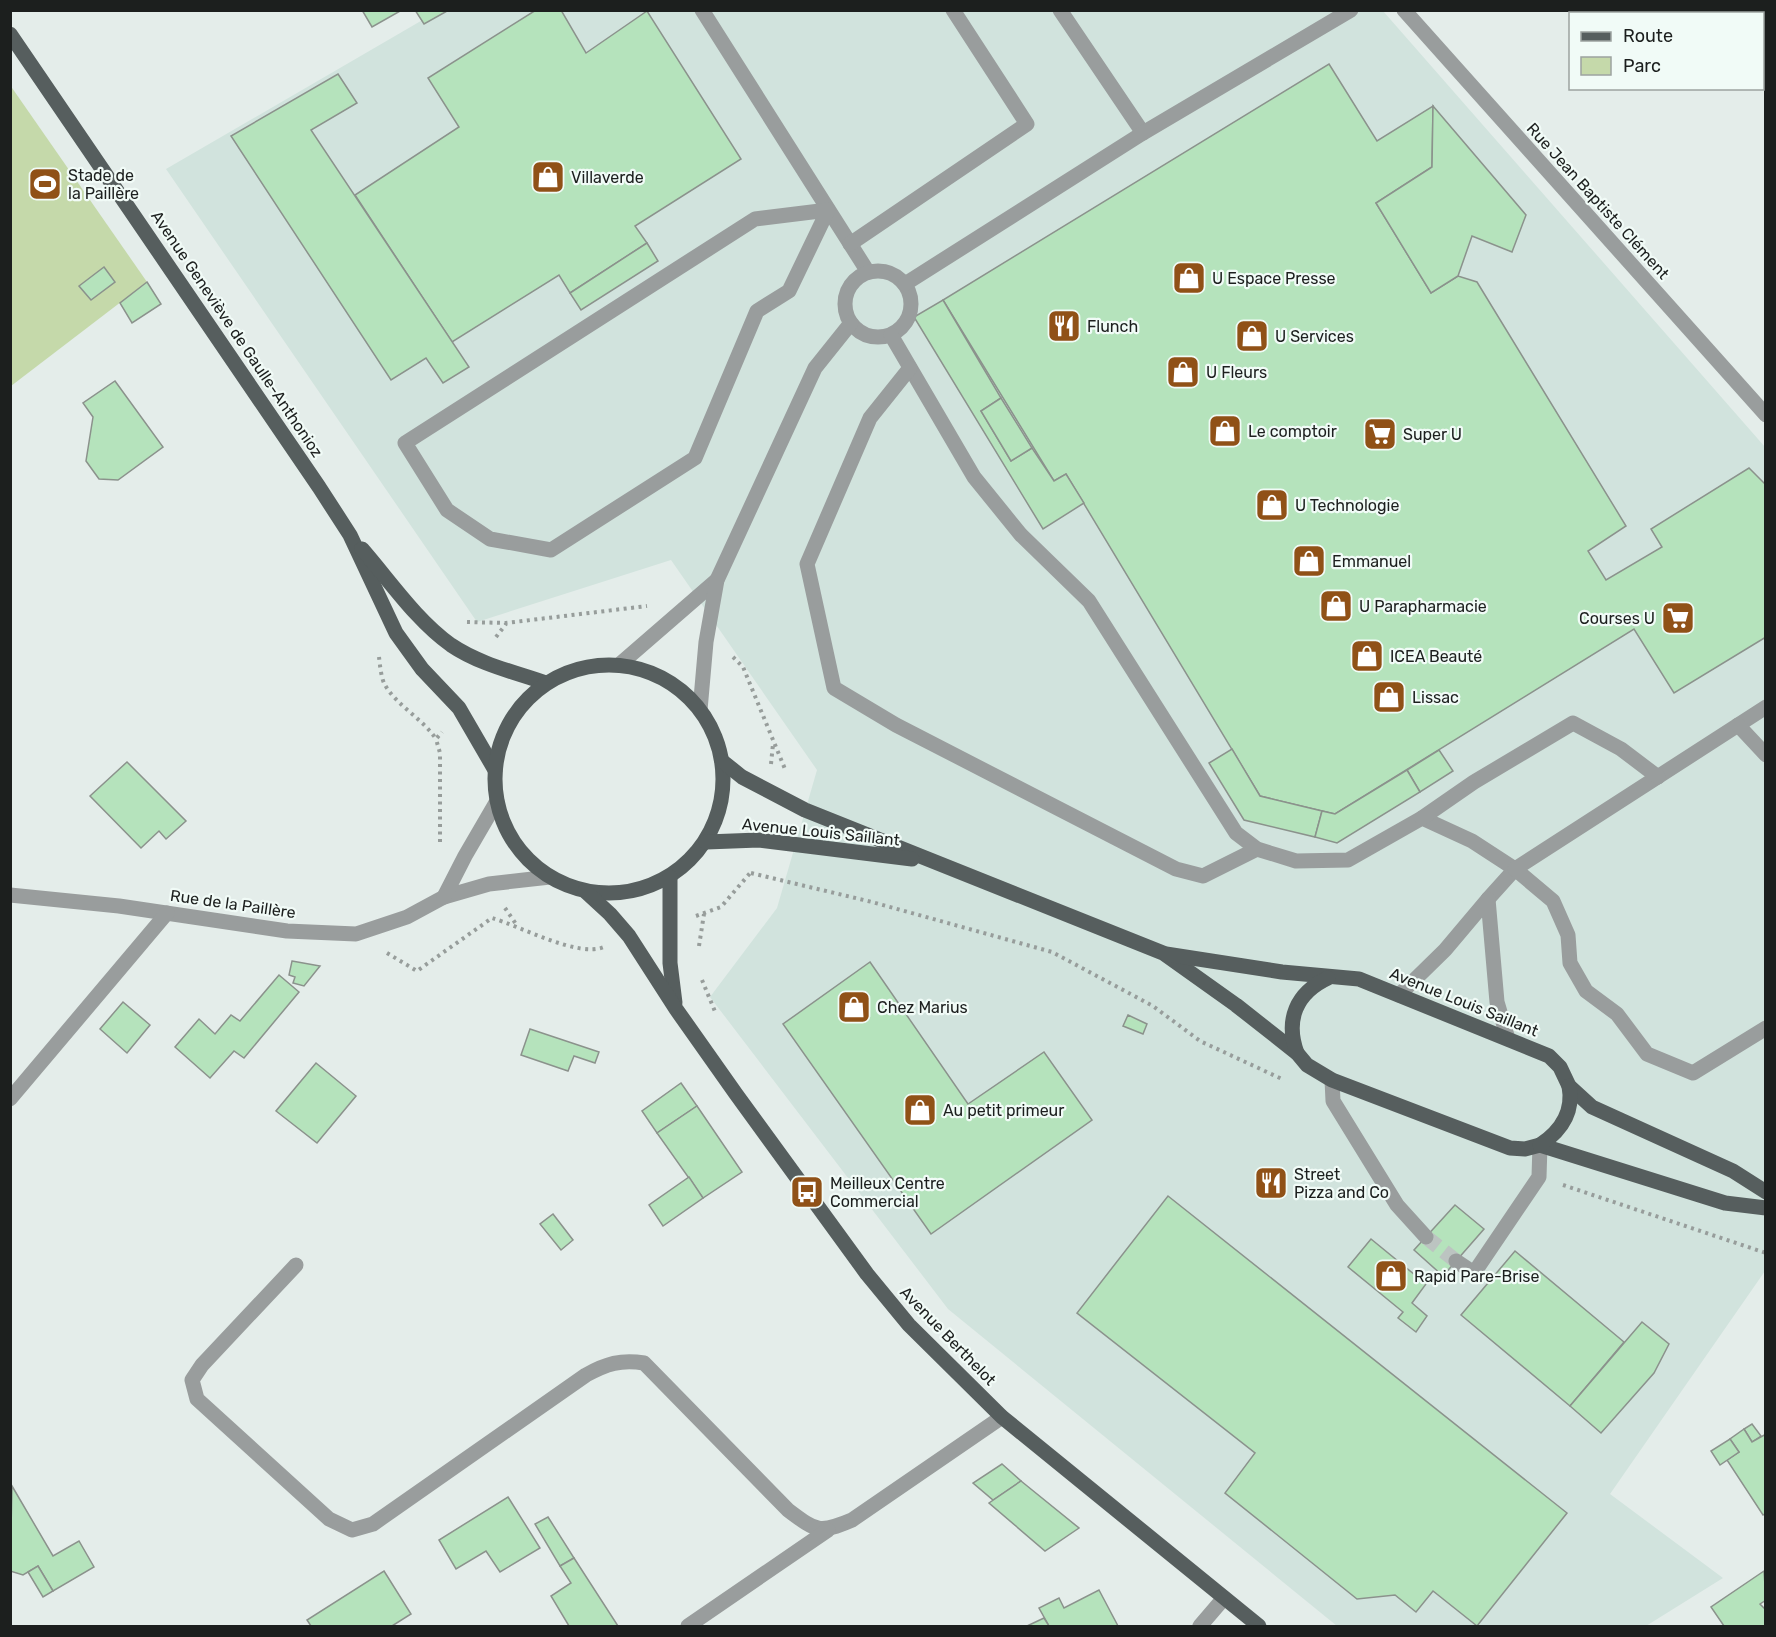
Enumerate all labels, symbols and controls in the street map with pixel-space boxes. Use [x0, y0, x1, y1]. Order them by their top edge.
legend [1569, 12, 1764, 90]
text: Route [1623, 25, 1673, 47]
text: Parc [1623, 55, 1661, 77]
street label: Rue Jean Baptiste Clément [1523, 119, 1673, 283]
shop icon: Villaverde [530, 159, 566, 195]
sports icon: Stade de la Paillère [27, 166, 63, 202]
place label: Stade de la Paillère [68, 166, 139, 203]
place label: Villaverde [571, 168, 644, 187]
street label: Avenue Geneviève de Gaulle-Anthonioz [147, 207, 327, 461]
shop icon: U Espace Presse [1171, 260, 1207, 296]
place label: U Espace Presse [1212, 269, 1336, 288]
restaurant icon: Flunch [1046, 308, 1082, 344]
place label: Flunch [1087, 317, 1138, 336]
shop icon: U Services [1234, 318, 1270, 354]
place label: U Services [1275, 327, 1354, 346]
shop icon: U Fleurs [1165, 354, 1201, 390]
place label: U Fleurs [1206, 363, 1267, 382]
shop icon: Le comptoir [1207, 413, 1243, 449]
supermarket icon: Super U [1362, 416, 1398, 452]
place label: Le comptoir [1248, 422, 1337, 441]
place label: Super U [1403, 425, 1462, 444]
shop icon: U Technologie [1254, 487, 1290, 523]
place label: U Technologie [1295, 496, 1399, 515]
shop icon: Emmanuel [1291, 543, 1327, 579]
place label: Emmanuel [1332, 552, 1411, 571]
shop icon: U Parapharmacie [1318, 588, 1354, 624]
place label: U Parapharmacie [1359, 597, 1487, 616]
supermarket icon: Courses U [1660, 600, 1696, 636]
place label: Courses U [1579, 609, 1655, 628]
shop icon: ICEA Beauté [1349, 638, 1385, 674]
place label: ICEA Beauté [1390, 647, 1482, 666]
shop icon: Lissac [1371, 679, 1407, 715]
place label: Lissac [1412, 688, 1459, 707]
street label: Avenue Louis Saillant [741, 814, 901, 850]
street label: Rue de la Paillère [169, 886, 297, 922]
street label: Avenue Louis Saillant [1387, 963, 1541, 1041]
shop icon: Chez Marius [836, 989, 872, 1025]
place label: Chez Marius [877, 998, 968, 1017]
shop icon: Au petit primeur [902, 1092, 938, 1128]
place label: Au petit primeur [943, 1101, 1064, 1120]
restaurant icon: Street Pizza and Co [1253, 1165, 1289, 1201]
place label: Street Pizza and Co [1294, 1165, 1389, 1202]
bus stop icon: Meilleux Centre Commercial [789, 1174, 825, 1210]
place label: Meilleux Centre Commercial [830, 1174, 945, 1211]
shop icon: Rapid Pare-Brise [1373, 1258, 1409, 1294]
place label: Rapid Pare-Brise [1414, 1267, 1539, 1286]
street label: Avenue Berthelot [896, 1283, 1000, 1389]

